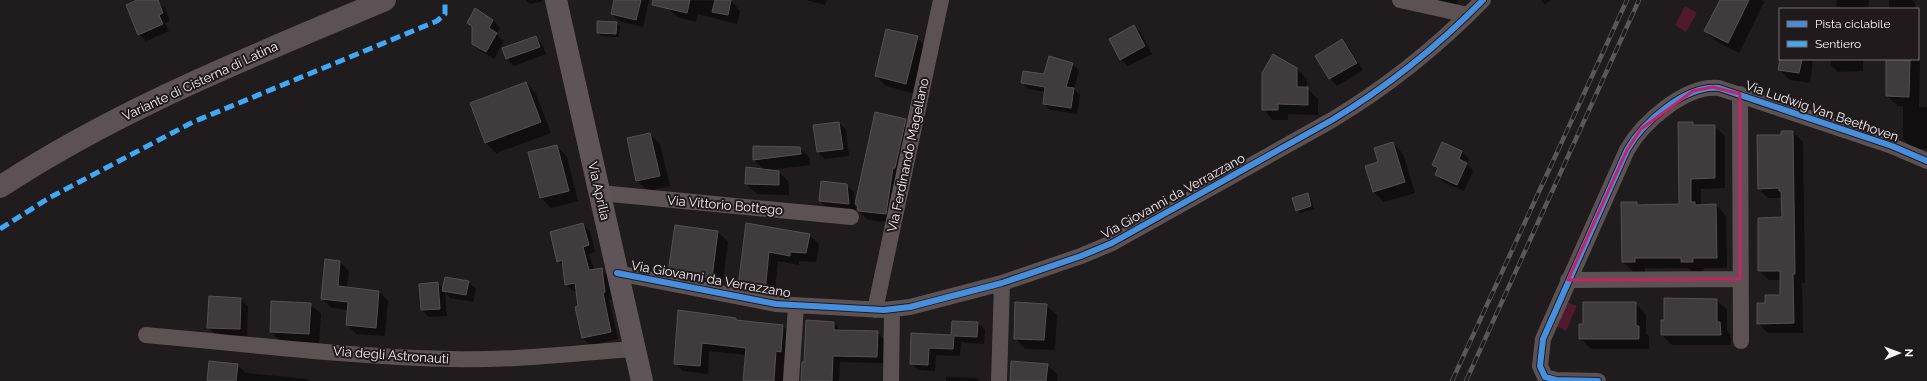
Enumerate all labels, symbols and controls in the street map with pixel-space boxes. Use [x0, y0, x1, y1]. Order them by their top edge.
legend [1779, 8, 1919, 60]
text: Pista ciclabile [1815, 17, 1890, 31]
text: Sentiero [1815, 37, 1861, 51]
street label: Variante di Cisterna di Latina [120, 38, 280, 124]
street label: Via Ferdinando Magellano [884, 76, 932, 233]
street label: Via Ludwig Van Beethoven [1743, 78, 1901, 144]
street label: Via Giovanni da Verrazzano [1099, 150, 1248, 242]
street label: Via Aprilia [585, 160, 613, 222]
street label: Via Vittorio Bottego [666, 192, 784, 218]
street label: Via Giovanni da Verrazzano [630, 258, 792, 300]
north arrow [1879, 333, 1919, 373]
street label: Via degli Astronauti [333, 343, 449, 367]
text: N [1902, 349, 1915, 357]

